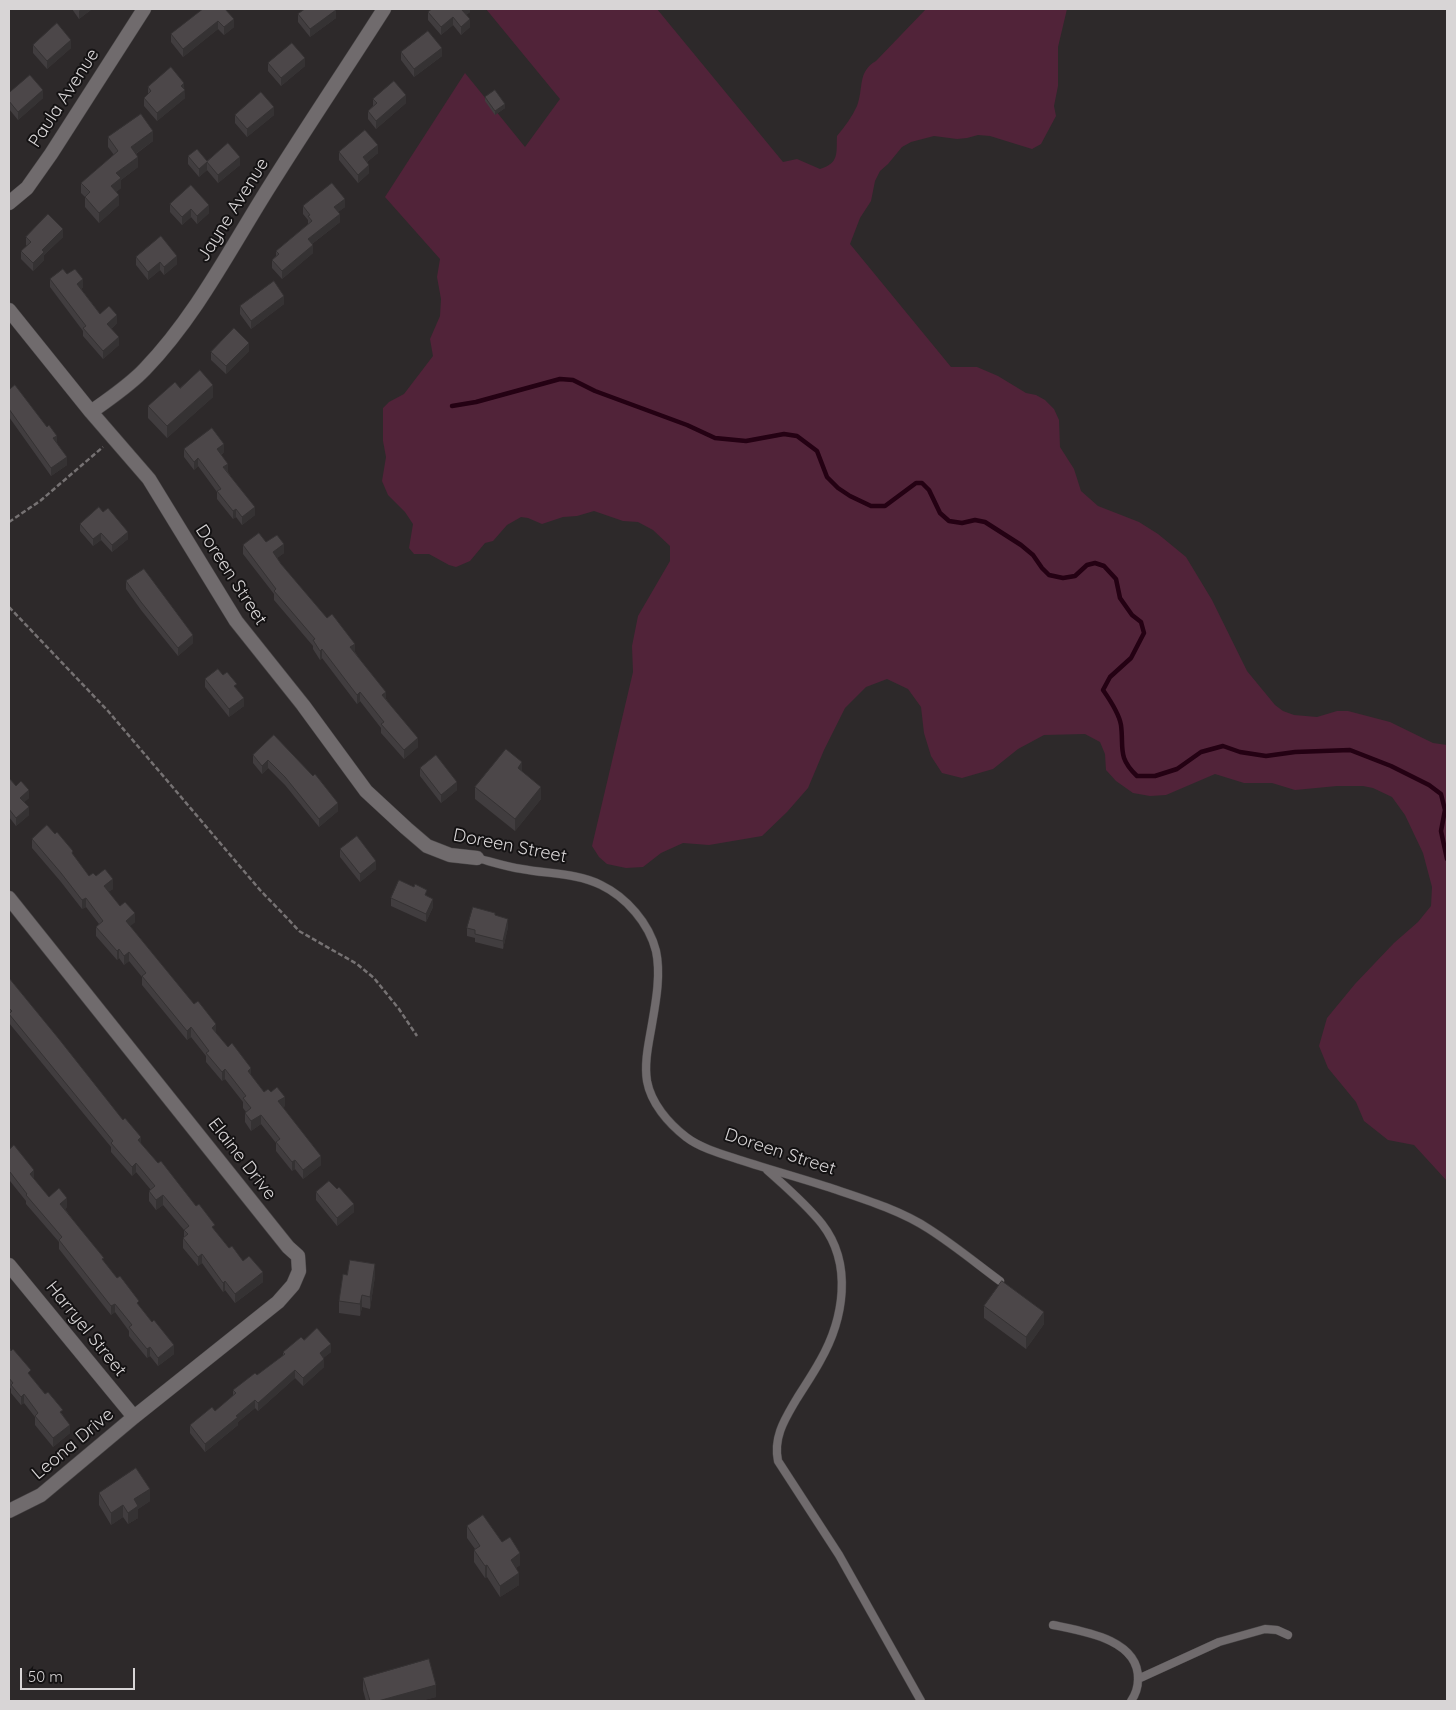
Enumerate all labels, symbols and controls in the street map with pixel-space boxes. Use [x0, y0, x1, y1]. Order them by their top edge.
street label: Paula Avenue [24, 45, 104, 151]
street label: Jayne Avenue [192, 154, 274, 266]
street label: Doreen Street [191, 521, 271, 629]
street label: Doreen Street [451, 824, 569, 868]
street label: Elaine Drive [203, 1114, 281, 1204]
street label: Doreen Street [722, 1124, 838, 1180]
street label: Harryel Street [41, 1277, 131, 1381]
street label: Leona Drive [28, 1404, 118, 1484]
scale bar [22, 1658, 138, 1690]
text: 50 m [28, 1667, 63, 1686]

